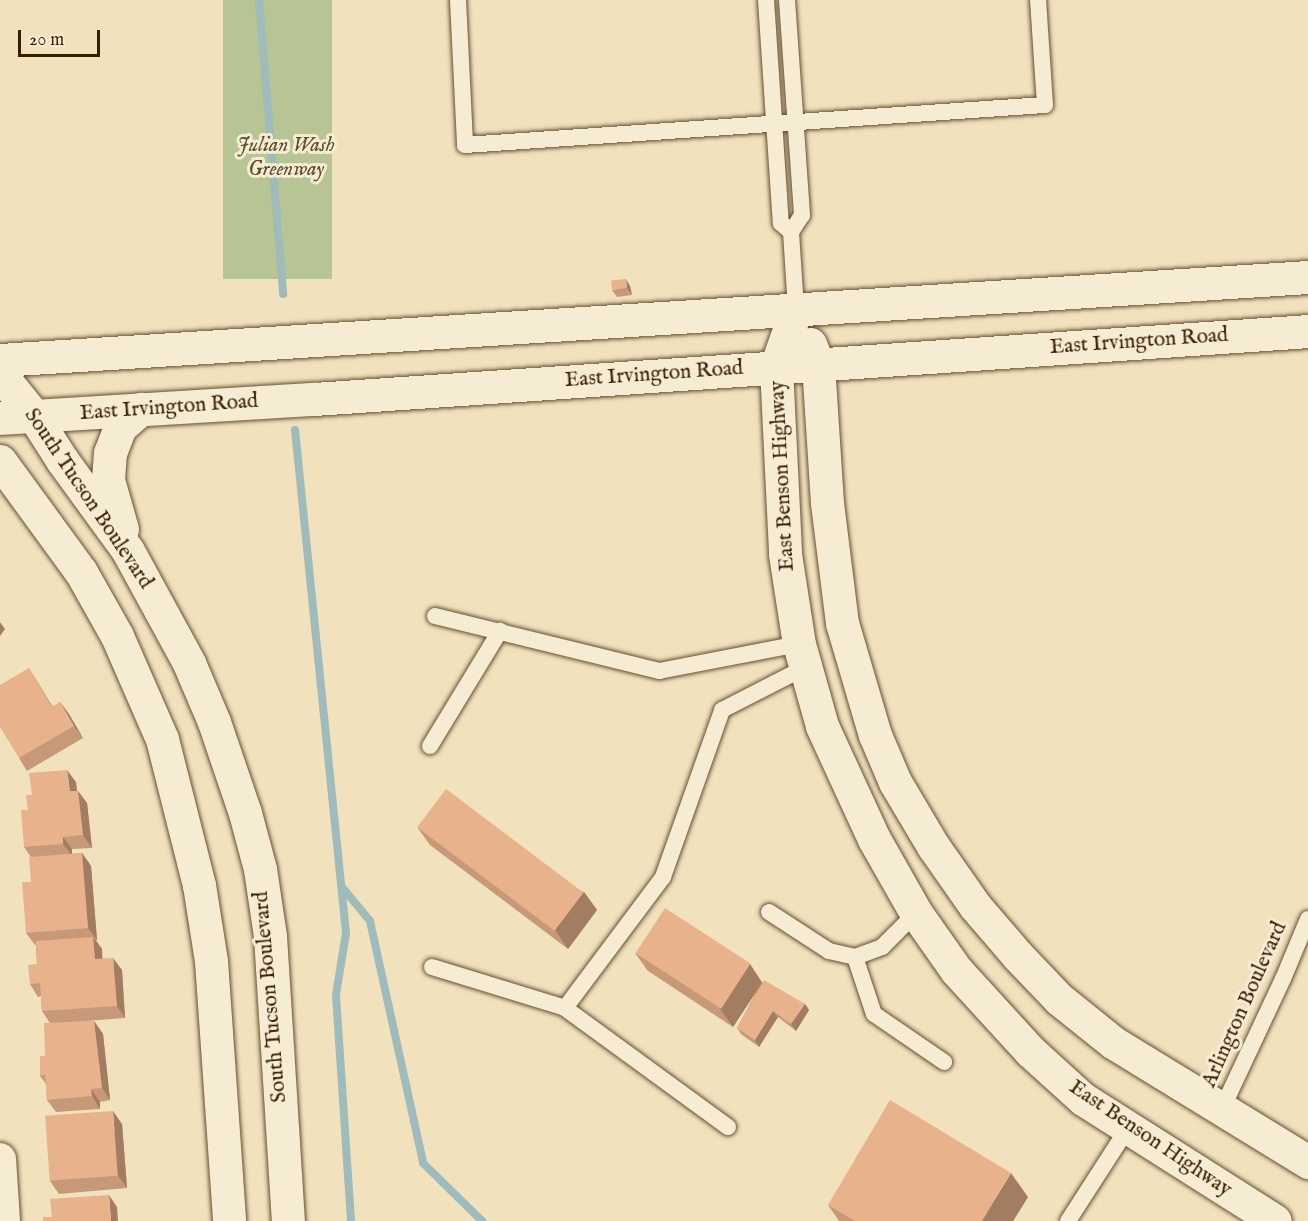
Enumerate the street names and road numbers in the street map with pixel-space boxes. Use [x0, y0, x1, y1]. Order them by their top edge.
street label: East Irvington Road [1049, 323, 1229, 361]
street label: East Irvington Road [564, 356, 744, 394]
street label: East Benson Highway [765, 380, 801, 572]
street label: East Irvington Road [79, 389, 259, 427]
street label: South Tucson Boulevard [18, 404, 158, 594]
street label: South Tucson Boulevard [249, 890, 293, 1104]
street label: Arlington Boulevard [1197, 918, 1293, 1092]
street label: East Benson Highway [1064, 1075, 1236, 1203]

